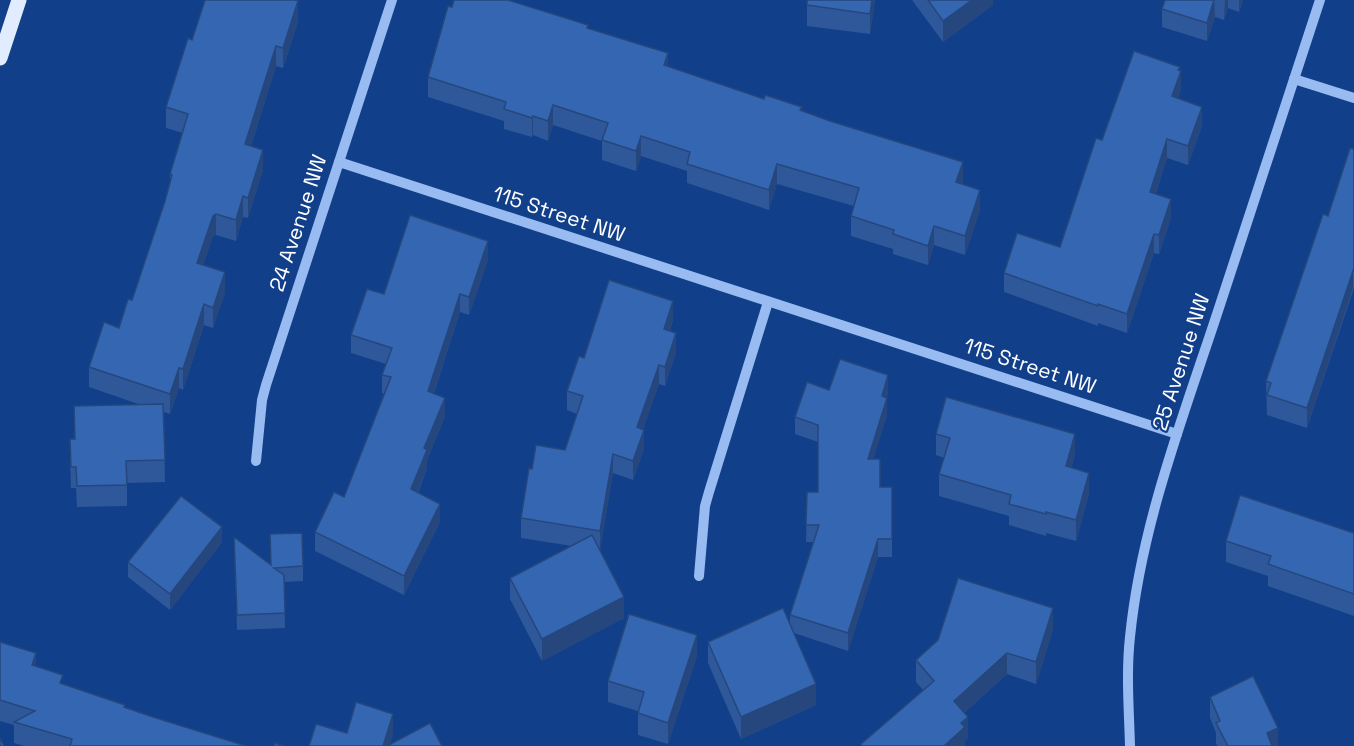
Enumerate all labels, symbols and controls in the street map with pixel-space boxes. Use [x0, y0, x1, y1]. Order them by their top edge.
street label: 24 Avenue NW [263, 151, 332, 295]
street label: 115 Street NW [490, 179, 629, 248]
street label: 25 Avenue NW [1146, 290, 1215, 434]
street label: 115 Street NW [961, 331, 1100, 400]

